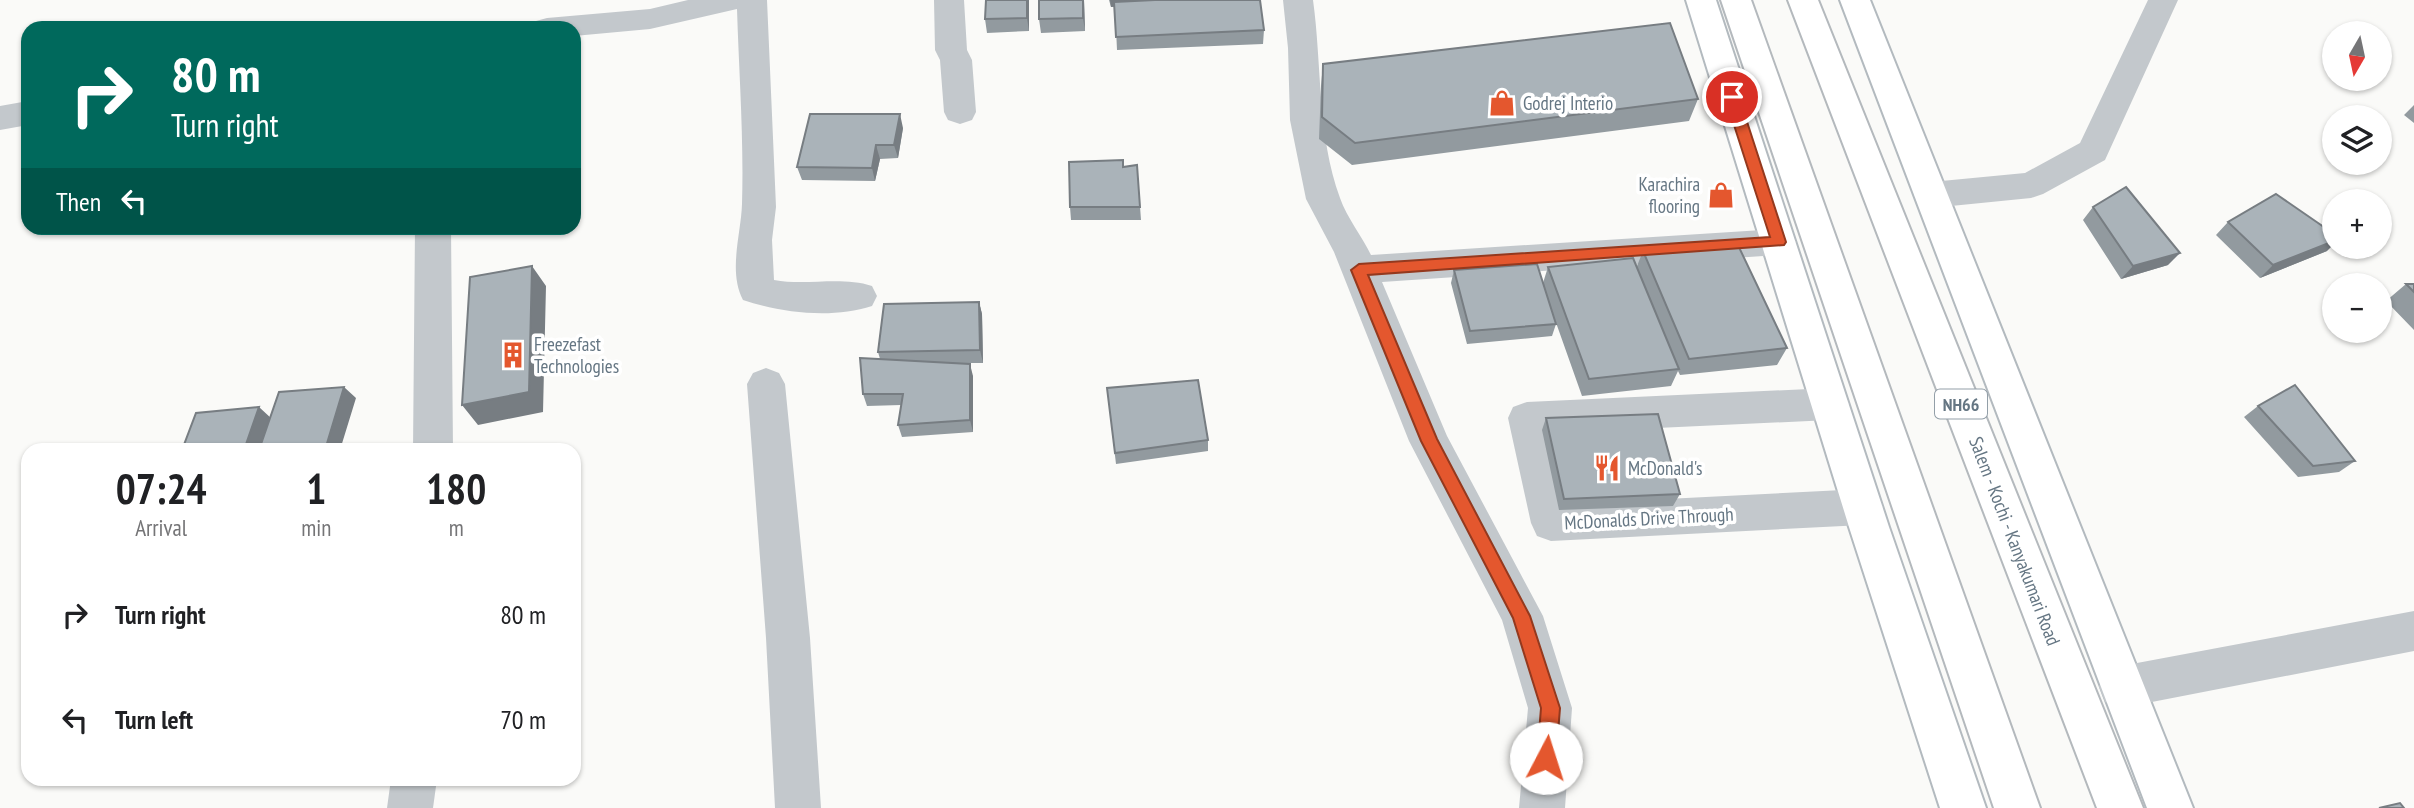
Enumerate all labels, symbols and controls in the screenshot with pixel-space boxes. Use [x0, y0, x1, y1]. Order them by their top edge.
north arrow [2322, 21, 2392, 91]
map controls [2322, 21, 2392, 343]
text: 80 m [171, 42, 260, 106]
icon: right [56, 49, 147, 140]
pin [1702, 67, 1762, 127]
icon: arrive [1713, 78, 1751, 116]
shop icon: Godrej Interio [1487, 88, 1517, 118]
place label: Godrej Interio [1523, 91, 1613, 115]
text: Turn right [171, 104, 279, 146]
button: layers [2322, 105, 2392, 175]
place label: Karachira flooring [1639, 172, 1700, 218]
shop icon: Karachira flooring [1706, 180, 1736, 210]
icon: left [115, 182, 153, 220]
text: Then [56, 185, 101, 218]
button: + [2322, 189, 2392, 259]
button: − [2322, 273, 2392, 343]
place label: Freezefast Technologies [534, 332, 619, 378]
building icon: Freezefast Technologies [498, 340, 528, 370]
road number: NH66 [1935, 390, 1987, 418]
street label: Salem - Kochi - Kanyakumari Road [1964, 433, 2066, 649]
restaurant icon: McDonald's [1592, 453, 1622, 483]
place label: McDonald's [1628, 456, 1703, 480]
text: 07:24 [116, 461, 207, 516]
text: 1 [306, 461, 326, 516]
text: 180 [426, 461, 486, 516]
street label: McDonalds Drive Through [1564, 502, 1734, 534]
text: Arrival [135, 513, 187, 542]
text: min [301, 513, 331, 542]
text: m [449, 513, 464, 542]
icon: right [56, 596, 94, 634]
text: Turn right [115, 598, 206, 631]
text: 80 m [500, 598, 546, 631]
icon: left [56, 701, 94, 739]
text: Turn left [115, 703, 193, 736]
text: 70 m [500, 703, 546, 736]
position arrow [1509, 721, 1583, 795]

